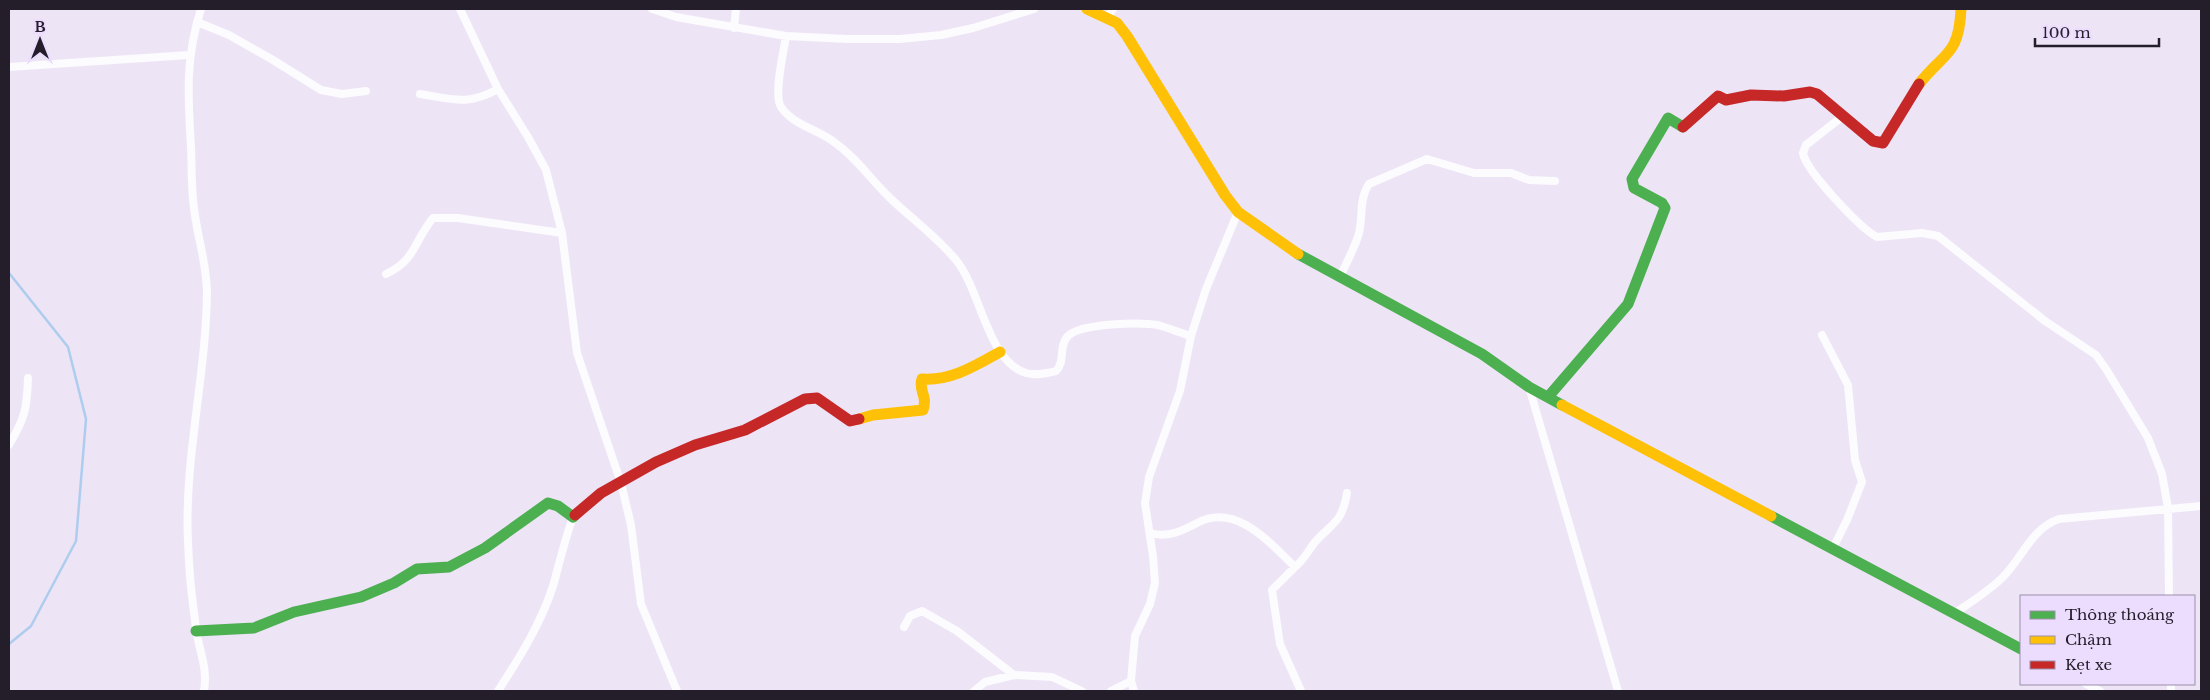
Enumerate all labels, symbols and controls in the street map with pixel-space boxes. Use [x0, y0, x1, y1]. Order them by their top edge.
north arrow [15, 15, 65, 65]
scale bar [2035, 15, 2159, 47]
text: B [34, 18, 46, 36]
text: 100 m [2042, 23, 2091, 42]
legend [2020, 595, 2195, 685]
text: Thông thoáng [2065, 605, 2175, 624]
text: Chậm [2065, 630, 2112, 649]
text: Kẹt xe [2065, 655, 2112, 674]

